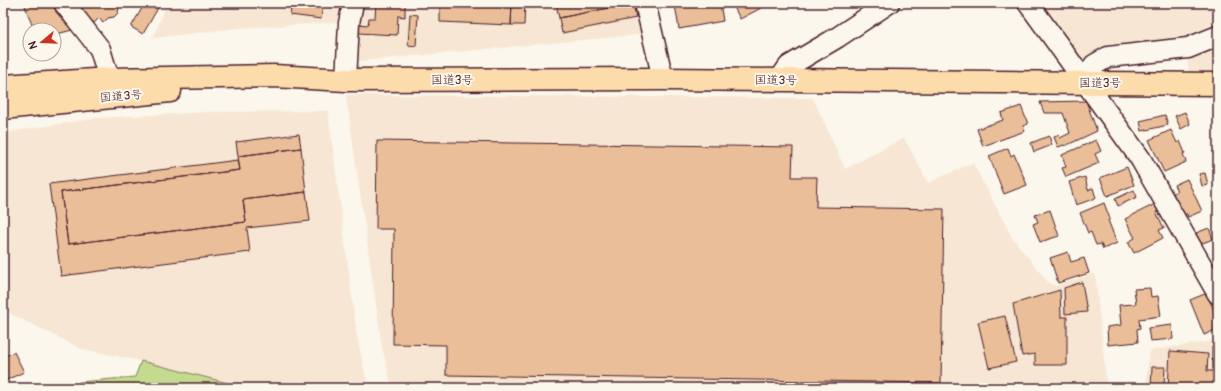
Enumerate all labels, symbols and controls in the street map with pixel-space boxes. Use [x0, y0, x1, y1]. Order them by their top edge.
north arrow [22, 22, 62, 62]
text: N [25, 39, 40, 51]
street label: 国道3号 [431, 73, 473, 88]
street label: 国道3号 [755, 73, 797, 88]
street label: 国道3号 [1079, 76, 1121, 91]
street label: 国道3号 [99, 87, 143, 106]

